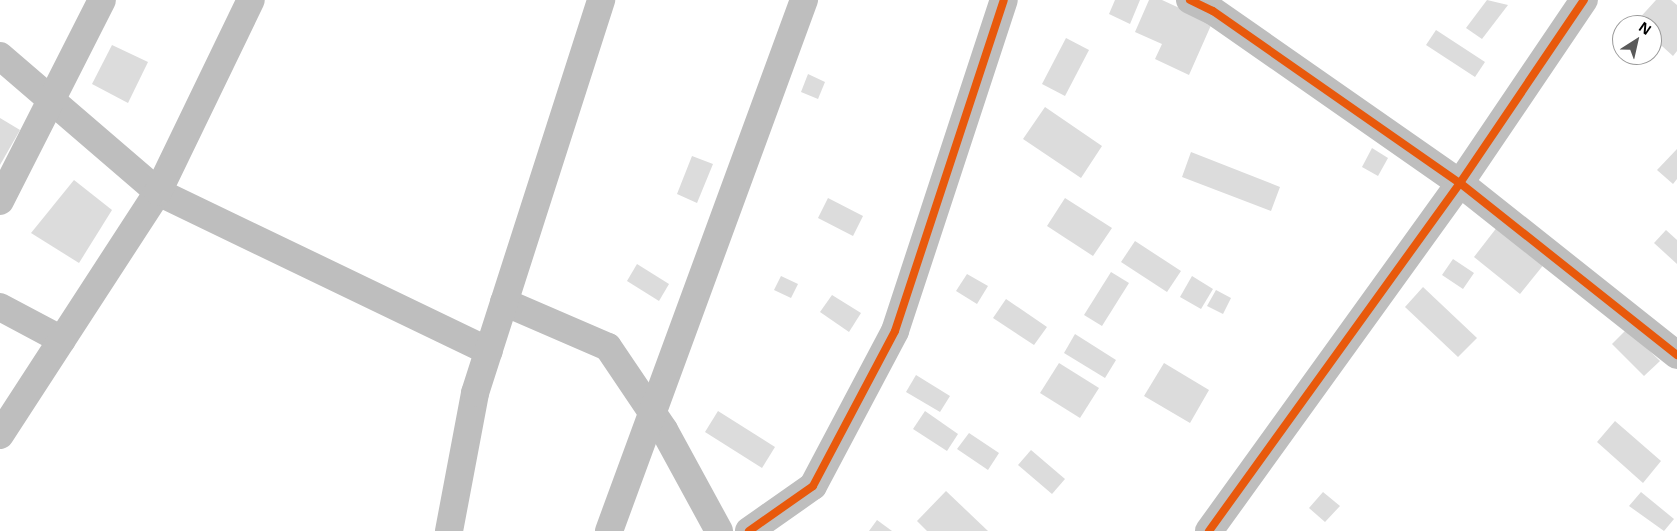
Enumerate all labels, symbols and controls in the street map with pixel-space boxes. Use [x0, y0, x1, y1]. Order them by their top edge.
north arrow [1612, 15, 1662, 65]
text: N [1635, 17, 1655, 39]

